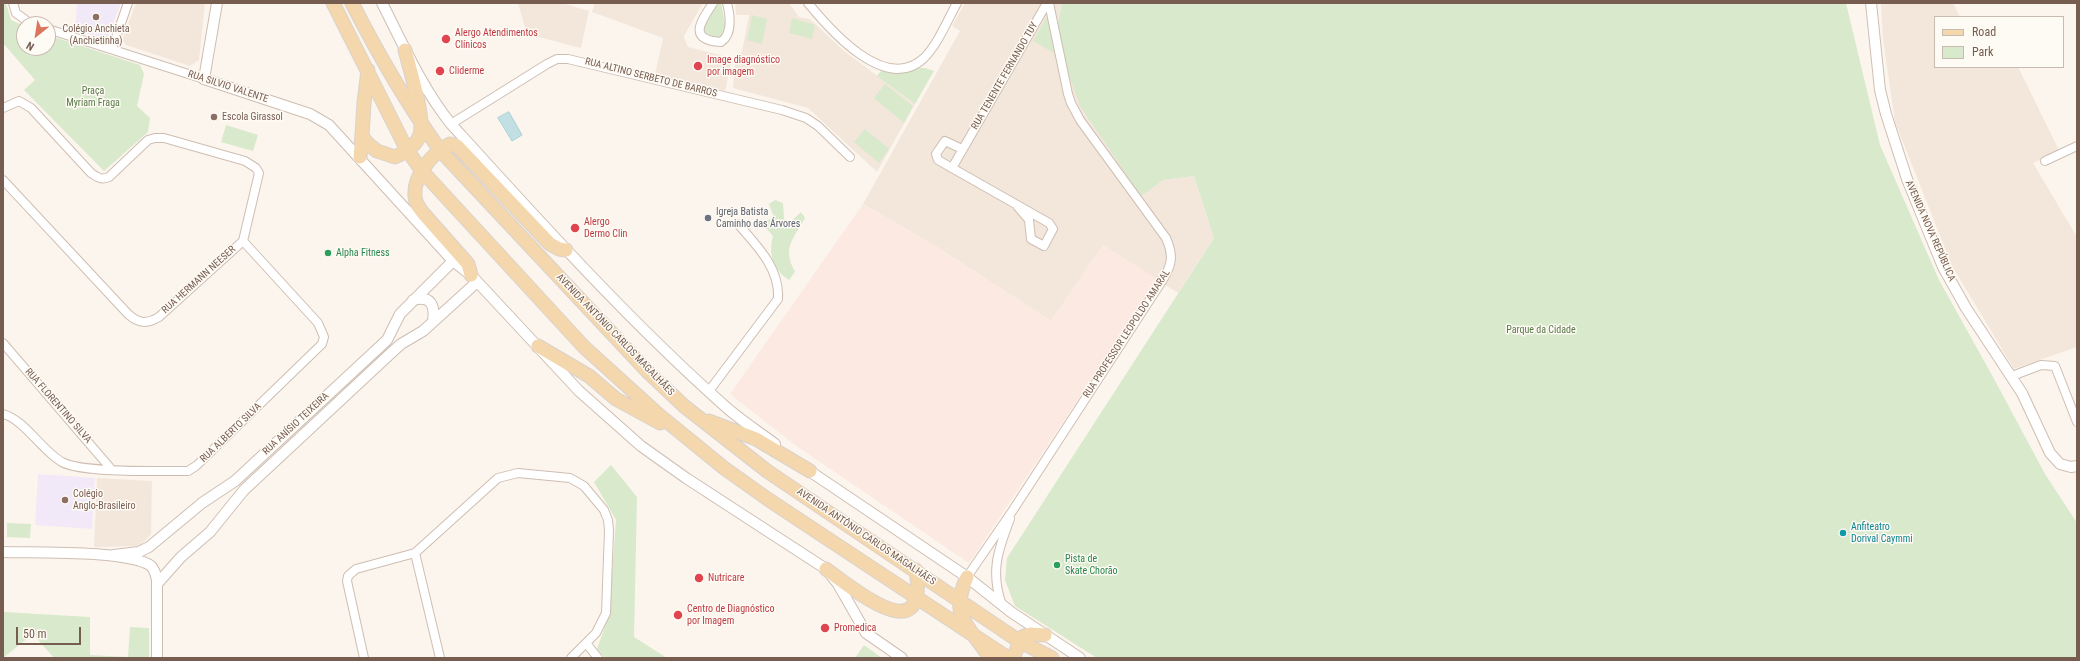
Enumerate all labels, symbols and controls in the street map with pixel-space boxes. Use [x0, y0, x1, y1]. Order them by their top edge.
marker: Colégio Anchieta (Anchietinha) [91, 12, 101, 22]
north arrow [16, 16, 56, 56]
legend [1934, 16, 2064, 68]
street label: RUA TENENTE FERNANDO TUY [969, 20, 1041, 132]
place label: Colégio Anchieta (Anchietinha) [62, 23, 130, 46]
text: Road [1972, 25, 1996, 39]
place label: Alergo Atendimentos Clínicos [455, 27, 538, 50]
marker: Alergo Atendimentos Clínicos [440, 33, 452, 45]
text: N [24, 39, 36, 53]
text: Park [1972, 45, 1993, 59]
place label: Image diagnóstico por imagem [707, 54, 780, 78]
street label: RUA ALTINO SERBETO DE BARROS [584, 56, 718, 100]
marker: Image diagnóstico por imagem [692, 60, 704, 72]
marker: Cliderme [434, 65, 446, 77]
place label: Cliderme [449, 65, 484, 77]
street label: RUA SILVIO VALENTE [186, 68, 270, 106]
park label: Praça Myriam Fraga [66, 85, 120, 108]
place label: Escola Girassol [222, 111, 283, 123]
marker: Escola Girassol [209, 112, 219, 122]
street label: AVENIDA NOVA REPÚBLICA [1902, 179, 1958, 283]
place label: Igreja Batista Caminho das Árvores [716, 206, 800, 230]
marker: Igreja Batista Caminho das Árvores [703, 213, 713, 223]
place label: Alergo Dermo Clin [584, 216, 627, 240]
marker: Alergo Dermo Clin [569, 222, 581, 234]
street label: RUA HERMANN NEESER [160, 244, 238, 316]
place label: Alpha Fitness [336, 247, 390, 259]
marker: Alpha Fitness [323, 248, 333, 258]
street label: RUA PROFESSOR LEOPOLDO AMARAL [1081, 268, 1173, 400]
street label: AVENIDA ANTÔNIO CARLOS MAGALHÃES [553, 272, 677, 398]
park label: Parque da Cidade [1506, 324, 1576, 336]
street label: RUA FLORENTINO SILVA [22, 366, 94, 446]
street label: RUA ANÍSIO TEIXEIRA [260, 390, 332, 458]
street label: RUA ALBERTO SILVA [198, 401, 264, 465]
street label: AVENIDA ANTÔNIO CARLOS MAGALHÃES [794, 486, 938, 588]
place label: Colégio Anglo-Brasileiro [73, 488, 136, 512]
marker: Colégio Anglo-Brasileiro [60, 495, 70, 505]
place label: Anfiteatro Dorival Caymmi [1851, 521, 1913, 544]
marker: Anfiteatro Dorival Caymmi [1838, 528, 1848, 538]
place label: Pista de Skate Chorão [1065, 553, 1118, 576]
marker: Pista de Skate Chorão [1052, 560, 1062, 570]
marker: Nutricare [693, 572, 705, 584]
place label: Nutricare [708, 572, 744, 584]
place label: Centro de Diagnóstico por Imagem [687, 603, 774, 626]
marker: Centro de Diagnóstico por Imagem [672, 609, 684, 621]
scale bar [18, 619, 83, 645]
marker: Promedica [819, 622, 831, 634]
place label: Promedica [834, 622, 876, 634]
text: 50 m [23, 627, 47, 641]

